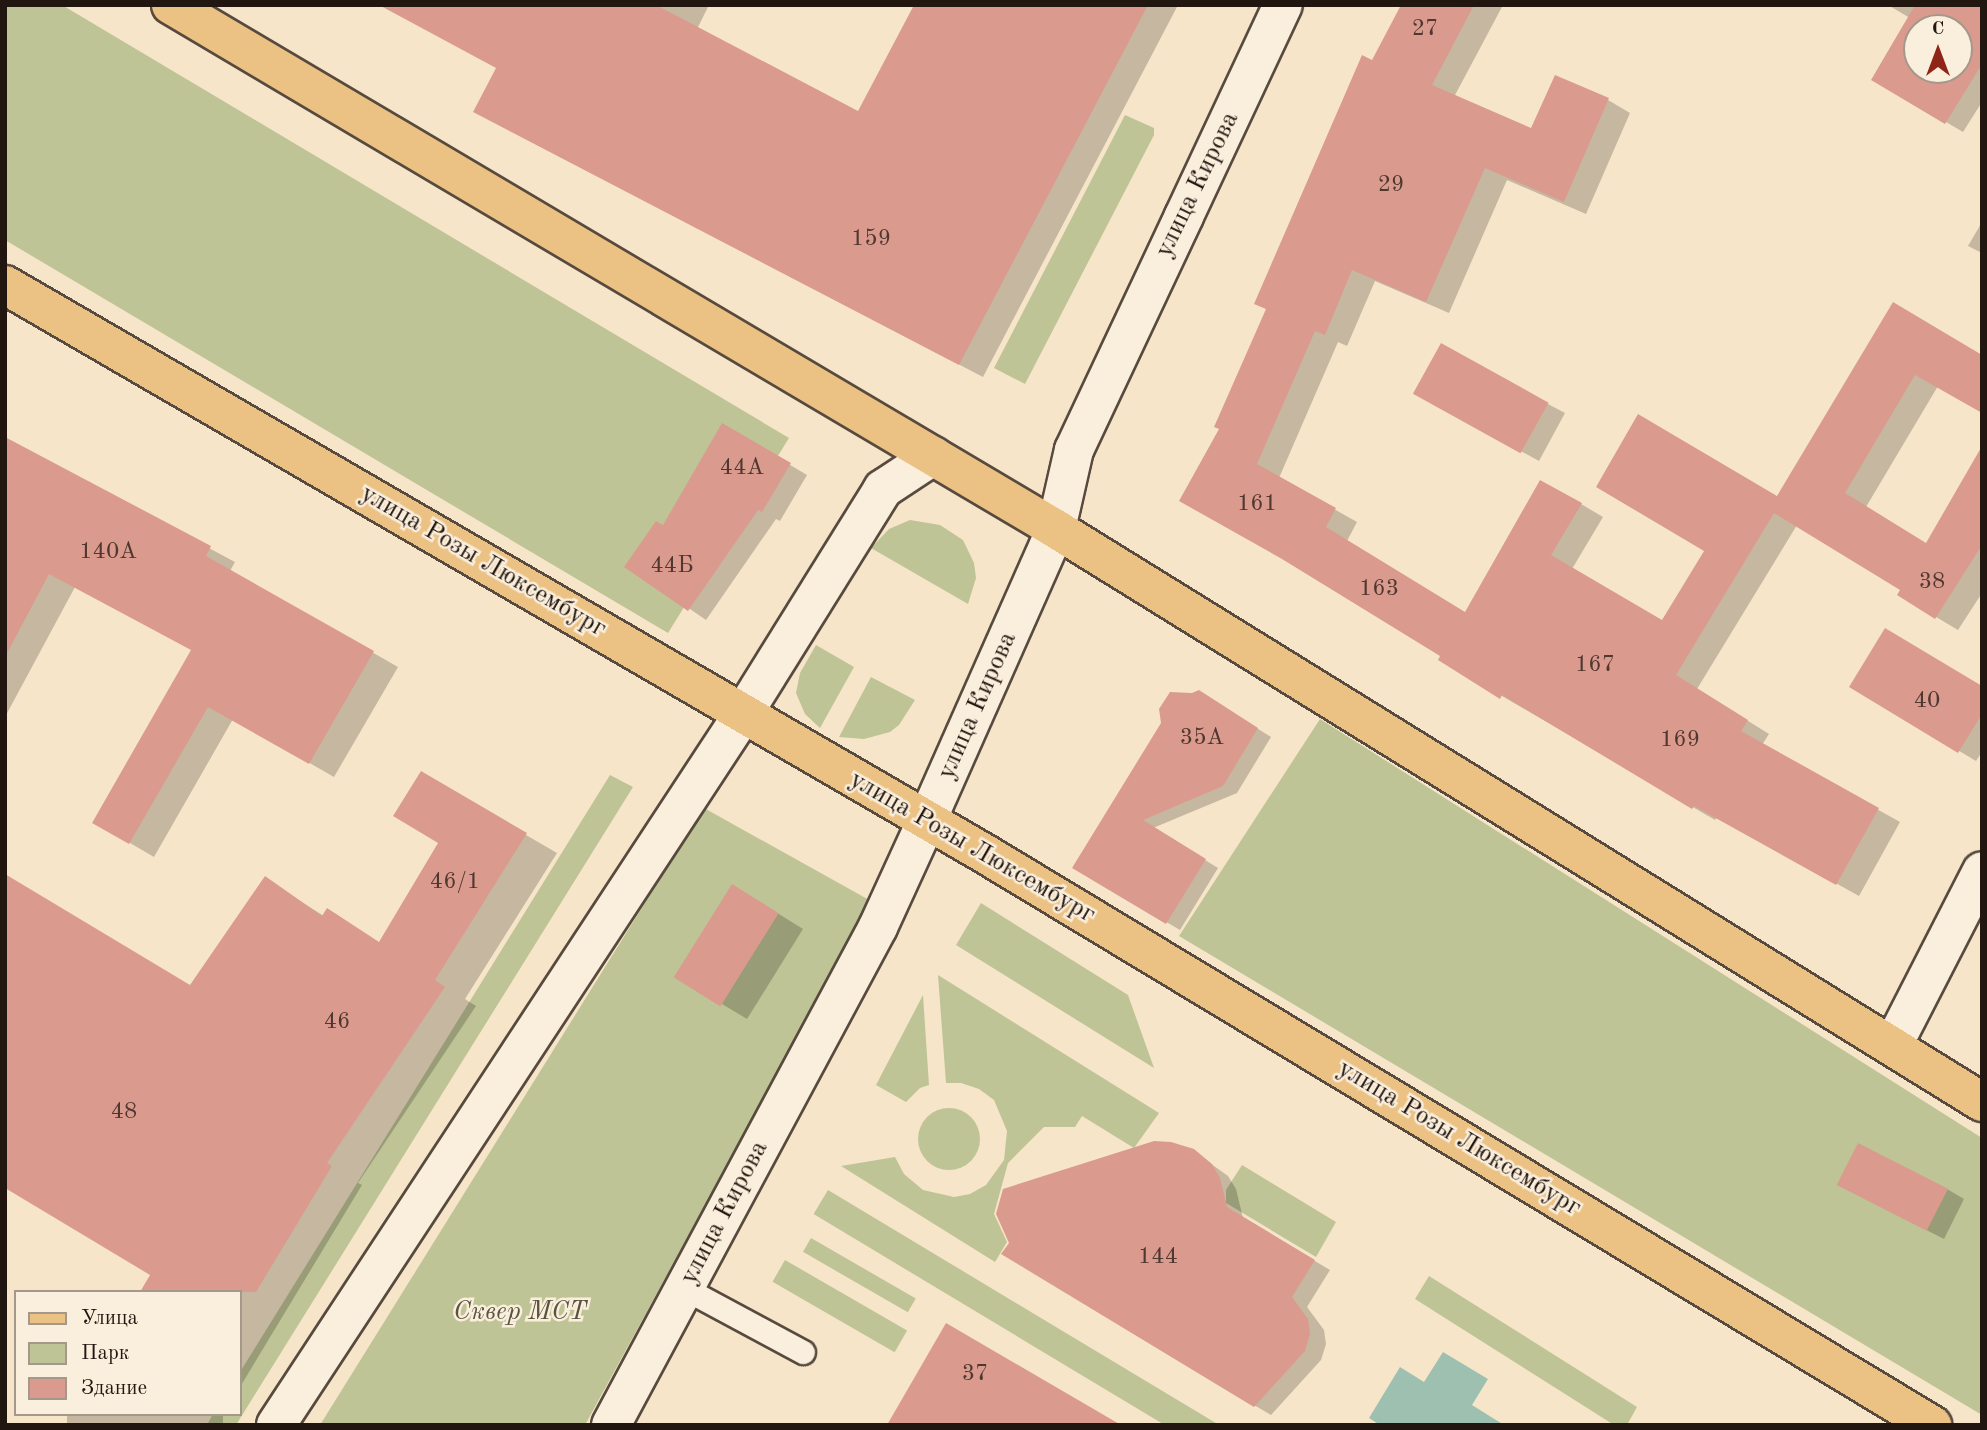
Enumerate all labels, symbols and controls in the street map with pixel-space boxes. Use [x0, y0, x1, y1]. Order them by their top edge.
north arrow [1903, 14, 1973, 84]
house number: 27 [1412, 15, 1438, 43]
text: С [1932, 20, 1944, 39]
street label: улица Кирова [1149, 107, 1247, 263]
house number: 29 [1378, 171, 1404, 199]
house number: 159 [851, 225, 891, 253]
house number: 44А [720, 454, 764, 482]
street label: улица Розы Люксембург [354, 479, 612, 645]
house number: 161 [1237, 490, 1277, 518]
house number: 140А [79, 538, 137, 566]
house number: 44Б [651, 552, 693, 580]
house number: 38 [1919, 568, 1945, 596]
house number: 163 [1359, 575, 1399, 603]
street label: улица Кирова [932, 627, 1024, 785]
house number: 167 [1575, 651, 1615, 679]
house number: 40 [1914, 687, 1940, 715]
house number: 35А [1180, 724, 1224, 752]
house number: 169 [1660, 726, 1700, 754]
street label: улица Розы Люксембург [843, 765, 1101, 931]
house number: 46/1 [430, 868, 480, 896]
house number: 46 [324, 1008, 350, 1036]
street label: улица Розы Люксембург [1331, 1054, 1587, 1224]
house number: 48 [111, 1098, 137, 1126]
street label: улица Кирова [674, 1136, 776, 1290]
house number: 144 [1138, 1243, 1178, 1271]
legend [14, 1290, 242, 1416]
park label: Сквер МСТ [453, 1297, 587, 1329]
text: Улица [81, 1308, 138, 1329]
text: Парк [81, 1343, 129, 1364]
house number: 37 [962, 1360, 988, 1388]
text: Здание [81, 1378, 147, 1399]

